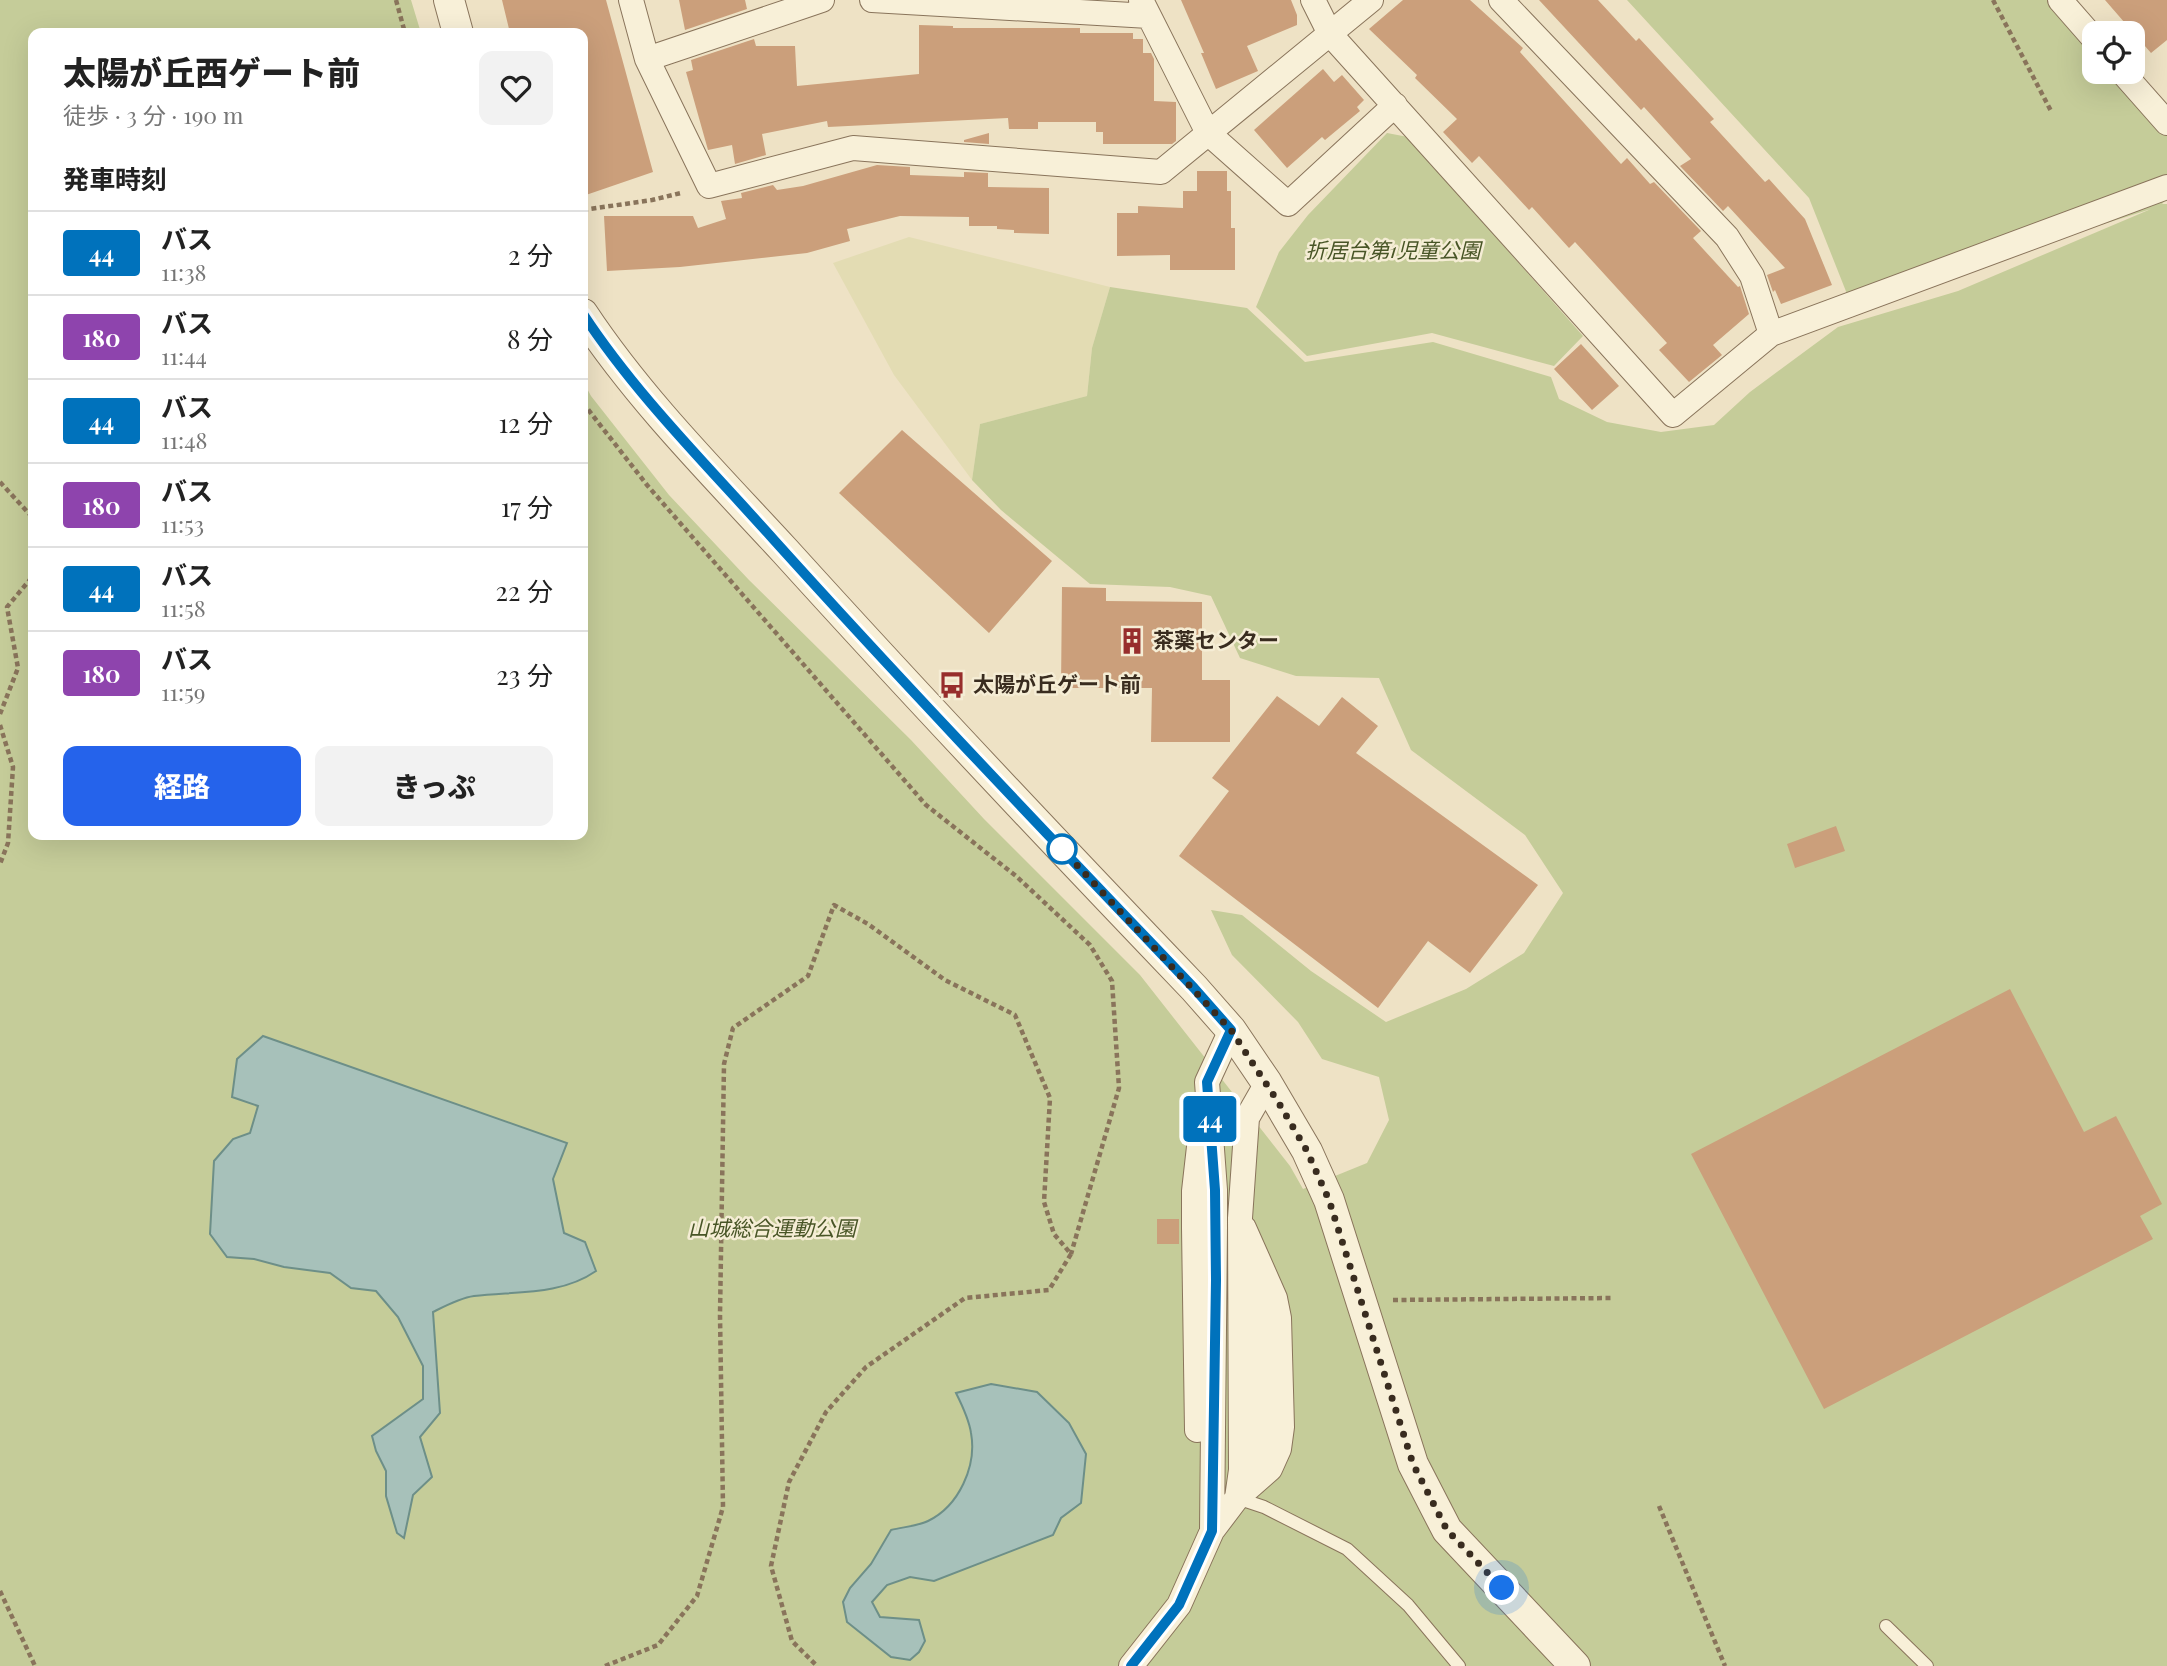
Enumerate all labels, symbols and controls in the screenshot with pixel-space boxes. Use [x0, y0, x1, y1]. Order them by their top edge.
map controls [2082, 21, 2145, 84]
button: locate [2082, 21, 2145, 84]
text: 太陽が丘西ゲート前 [63, 49, 360, 93]
button: heart [479, 51, 553, 125]
text: 徒歩 · 3 分 · 190 m [63, 99, 243, 130]
text: 発車時刻 [63, 161, 167, 196]
text: バス [161, 221, 213, 256]
park label: 折居台第1児童公園 [1305, 235, 1484, 263]
text: 44 [89, 237, 114, 269]
text: 2 分 [508, 237, 553, 272]
text: 11:38 [161, 256, 206, 287]
text: バス [161, 305, 213, 340]
text: 180 [82, 321, 121, 353]
text: 8 分 [507, 321, 553, 356]
text: 11:44 [161, 340, 207, 371]
text: バス [161, 389, 213, 424]
text: 44 [89, 405, 114, 437]
text: 12 分 [498, 405, 553, 440]
text: 11:48 [161, 424, 207, 455]
text: バス [161, 473, 213, 508]
text: 180 [82, 489, 121, 521]
text: 17 分 [501, 489, 553, 524]
text: 11:53 [161, 508, 204, 539]
text: バス [161, 557, 213, 592]
text: 44 [89, 573, 114, 605]
text: 22 分 [496, 573, 553, 608]
text: 11:58 [161, 592, 206, 623]
place label: 茶薬センター [1153, 625, 1279, 653]
building icon: 茶薬センター [1117, 626, 1147, 656]
text: バス [161, 641, 213, 676]
text: 180 [82, 657, 121, 689]
text: 23 分 [496, 657, 553, 692]
place label: 太陽が丘ゲート前 [973, 669, 1141, 697]
bus stop icon: 太陽が丘ゲート前 [937, 670, 967, 700]
text: 11:59 [161, 676, 205, 707]
button: 経路 [63, 746, 301, 826]
button: きっぷ [315, 746, 553, 826]
unlabelled marker [1047, 834, 1077, 864]
line badge: 44 [1178, 1096, 1242, 1142]
text: 44 [1197, 1103, 1223, 1135]
park label: 山城総合運動公園 [688, 1213, 859, 1241]
your location [1484, 1570, 1519, 1605]

